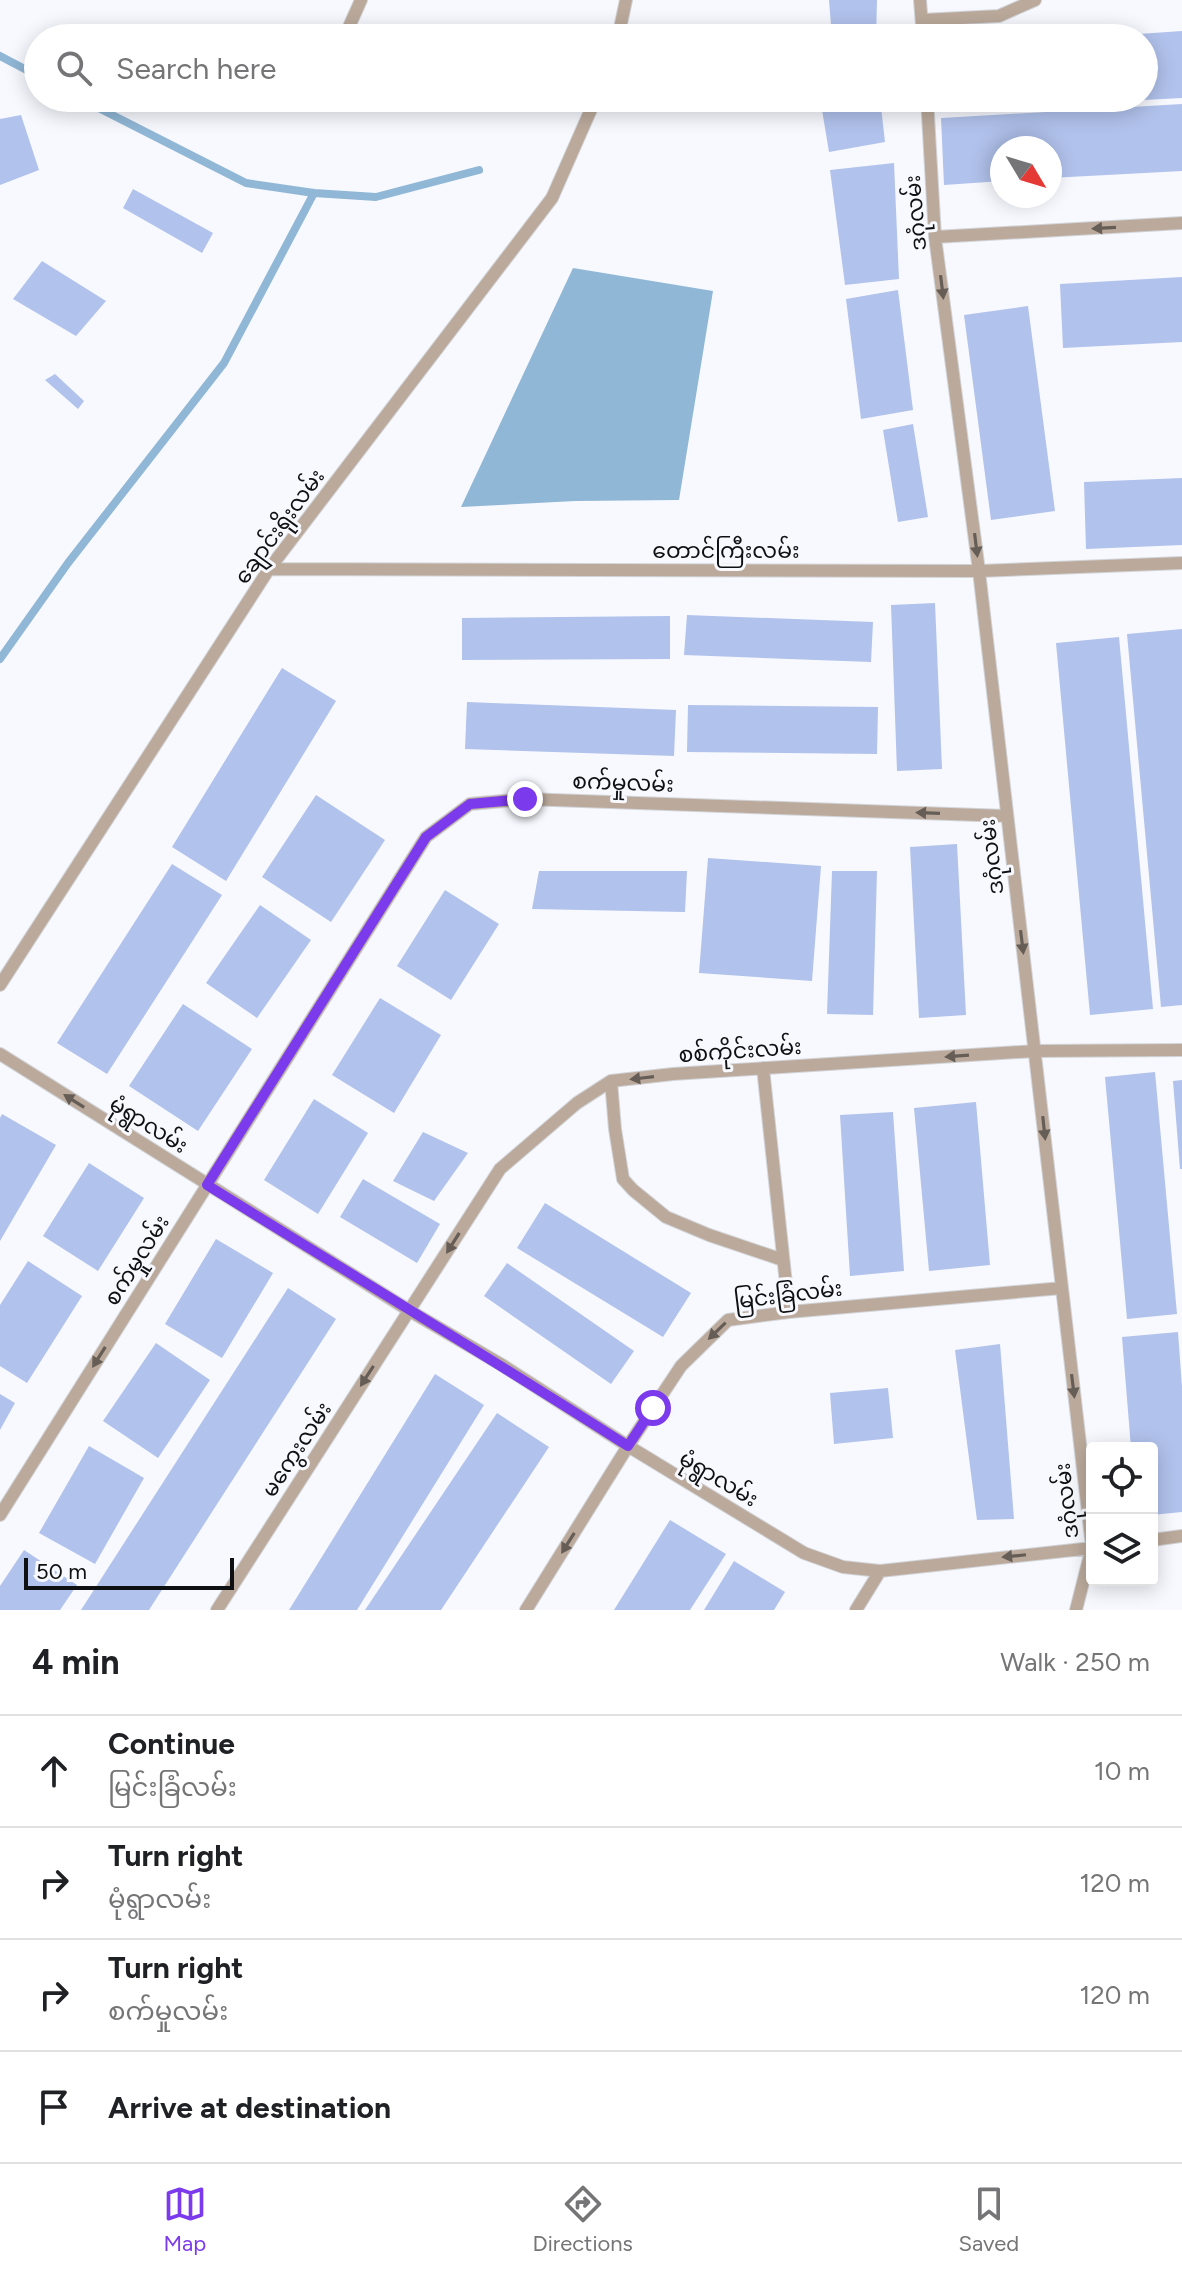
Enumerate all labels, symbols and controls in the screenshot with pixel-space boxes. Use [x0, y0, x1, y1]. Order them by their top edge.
search box [24, 24, 1158, 112]
icon: search [52, 46, 96, 90]
text: Search here [116, 50, 276, 87]
north arrow [990, 136, 1062, 208]
street label: ဒဂုံလမ်း [897, 174, 936, 252]
one-way arrow [1091, 221, 1116, 234]
one-way arrow [936, 275, 949, 300]
street label: ချောင်းရိုးလမ်း [227, 462, 334, 592]
one-way arrow [970, 533, 983, 558]
street label: တောင်ကြီးလမ်း [652, 535, 800, 568]
street label: စက်မှုလမ်း [572, 765, 674, 802]
route end [507, 781, 543, 817]
one-way arrow [915, 807, 940, 820]
street label: ဒဂုံလမ်း [971, 817, 1013, 897]
one-way arrow [1015, 930, 1028, 955]
street label: စစ်ကိုင်းလမ်း [677, 1031, 803, 1072]
one-way arrow [944, 1049, 969, 1062]
one-way arrow [629, 1071, 654, 1084]
street label: မုံရွာလမ်း [102, 1088, 194, 1162]
one-way arrow [63, 1094, 85, 1108]
one-way arrow [1037, 1116, 1050, 1141]
street label: စက်မှုလမ်း [96, 1209, 178, 1313]
one-way arrow [446, 1232, 461, 1253]
street label: မြင်းခြံလမ်း [732, 1272, 844, 1319]
one-way arrow [708, 1322, 727, 1340]
one-way arrow [92, 1346, 106, 1368]
one-way arrow [360, 1366, 375, 1387]
one-way arrow [1067, 1374, 1080, 1399]
route start [635, 1390, 671, 1426]
street label: မကွေးလမ်း [254, 1396, 340, 1504]
map controls [1086, 1442, 1158, 1586]
button: locate [1086, 1442, 1158, 1514]
street label: မုံရွာလမ်း [672, 1443, 764, 1516]
street label: ဒဂုံလမ်း [1046, 1461, 1088, 1541]
button: layers [1086, 1514, 1158, 1586]
one-way arrow [561, 1532, 575, 1554]
one-way arrow [1001, 1550, 1026, 1563]
scale bar [24, 1554, 234, 1590]
text: 50 m [36, 1558, 87, 1585]
text: 4 min [32, 1642, 119, 1683]
text: Walk · 250 m [1000, 1646, 1150, 1678]
text: Continue [108, 1725, 235, 1762]
icon: ahead [32, 1749, 76, 1793]
text: 10 m [1094, 1755, 1150, 1787]
text: မြင်းခြံလမ်း [108, 1771, 237, 1803]
text: Turn right [108, 1837, 243, 1874]
icon: right [32, 1861, 76, 1905]
text: 120 m [1080, 1867, 1150, 1899]
text: မုံရွာလမ်း [108, 1883, 211, 1915]
text: Turn right [108, 1949, 243, 1986]
icon: right [32, 1973, 76, 2017]
text: 120 m [1080, 1979, 1150, 2011]
text: စက်မှုလမ်း [108, 1995, 228, 2027]
icon: arrive [32, 2085, 76, 2129]
text: Arrive at destination [108, 2089, 391, 2126]
tab: Map [163, 2182, 207, 2257]
tab: Directions [533, 2182, 633, 2257]
tab: Saved [958, 2182, 1019, 2257]

